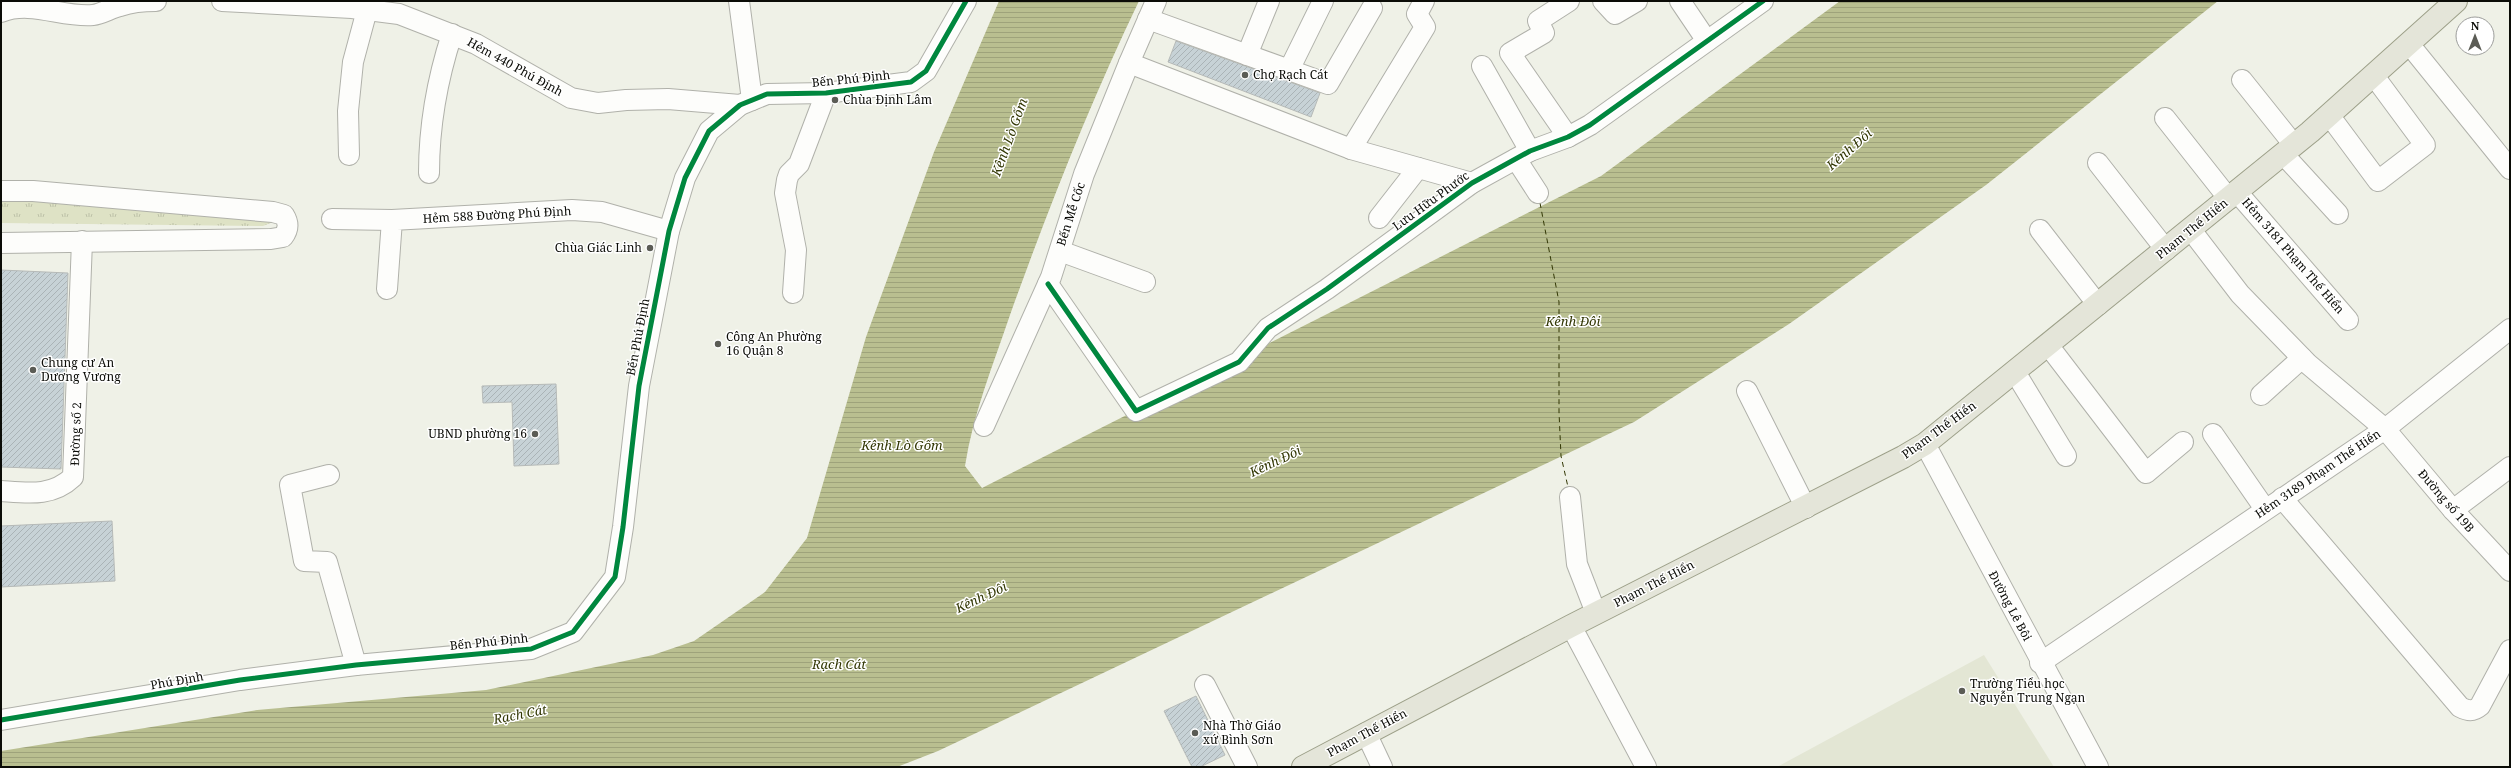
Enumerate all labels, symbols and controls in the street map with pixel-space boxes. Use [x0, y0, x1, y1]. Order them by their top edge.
north arrow [2455, 16, 2495, 56]
text: N [2471, 18, 2480, 33]
street label: Hẻm 440 Phú Định [464, 33, 567, 100]
street label: Bến Phú Định [811, 66, 891, 91]
place label: Chợ Rạch Cát [1253, 66, 1328, 83]
marker: Chợ Rạch Cát [1240, 70, 1250, 80]
place label: Chùa Định Lâm [843, 91, 932, 108]
marker: Chùa Định Lâm [830, 95, 840, 105]
water label: Kênh Lò Gốm [986, 95, 1032, 179]
water label: Kênh Đôi [1822, 124, 1876, 175]
street label: Lưu Hữu Phước [1389, 167, 1473, 234]
street label: Bến Mễ Cốc [1052, 180, 1089, 248]
street label: Phạm Thế Hiển [2152, 194, 2231, 263]
street label: Hẻm 3181 Phạm Thế Hiển [2238, 194, 2349, 317]
street label: Hẻm 588 Đường Phú Định [422, 202, 572, 227]
place label: Chùa Giác Linh [555, 239, 642, 256]
marker: Chùa Giác Linh [645, 243, 655, 253]
street label: Bến Phú Định [622, 296, 653, 377]
water label: Kênh Đôi [1544, 312, 1601, 330]
place label: Công An Phường 16 Quận 8 [726, 328, 822, 359]
marker: Công An Phường 16 Quận 8 [713, 339, 723, 349]
place label: Chung cư An Dương Vương [41, 354, 121, 385]
marker: Chung cư An Dương Vương [28, 365, 38, 375]
street label: Phạm Thế Hiển [1898, 397, 1980, 462]
street label: Đường số 2 [66, 402, 85, 466]
place label: UBND phường 16 [428, 425, 527, 442]
street label: Hẻm 3189 Phạm Thế Hiển [2251, 425, 2384, 522]
marker: UBND phường 16 [530, 429, 540, 439]
water label: Kênh Lò Gốm [860, 436, 943, 454]
water label: Kênh Đôi [1245, 441, 1304, 481]
street label: Đường số 19B [2414, 466, 2479, 536]
street label: Phạm Thế Hiển [1611, 556, 1697, 611]
street label: Đường Lê Bôi [1985, 568, 2036, 644]
water label: Kênh Đôi [951, 577, 1010, 617]
street label: Bến Phú Định [449, 629, 529, 654]
water label: Rạch Cát [811, 655, 866, 673]
street label: Phú Định [149, 667, 205, 694]
place label: Trường Tiểu học Nguyễn Trung Ngạn [1970, 675, 2086, 706]
marker: Trường Tiểu học Nguyễn Trung Ngạn [1957, 686, 1967, 696]
water label: Rạch Cát [491, 700, 548, 728]
street label: Phạm Thế Hiển [1324, 704, 1410, 761]
place label: Nhà Thờ Giáo xứ Bình Sơn [1203, 717, 1281, 748]
marker: Nhà Thờ Giáo xứ Bình Sơn [1190, 728, 1200, 738]

